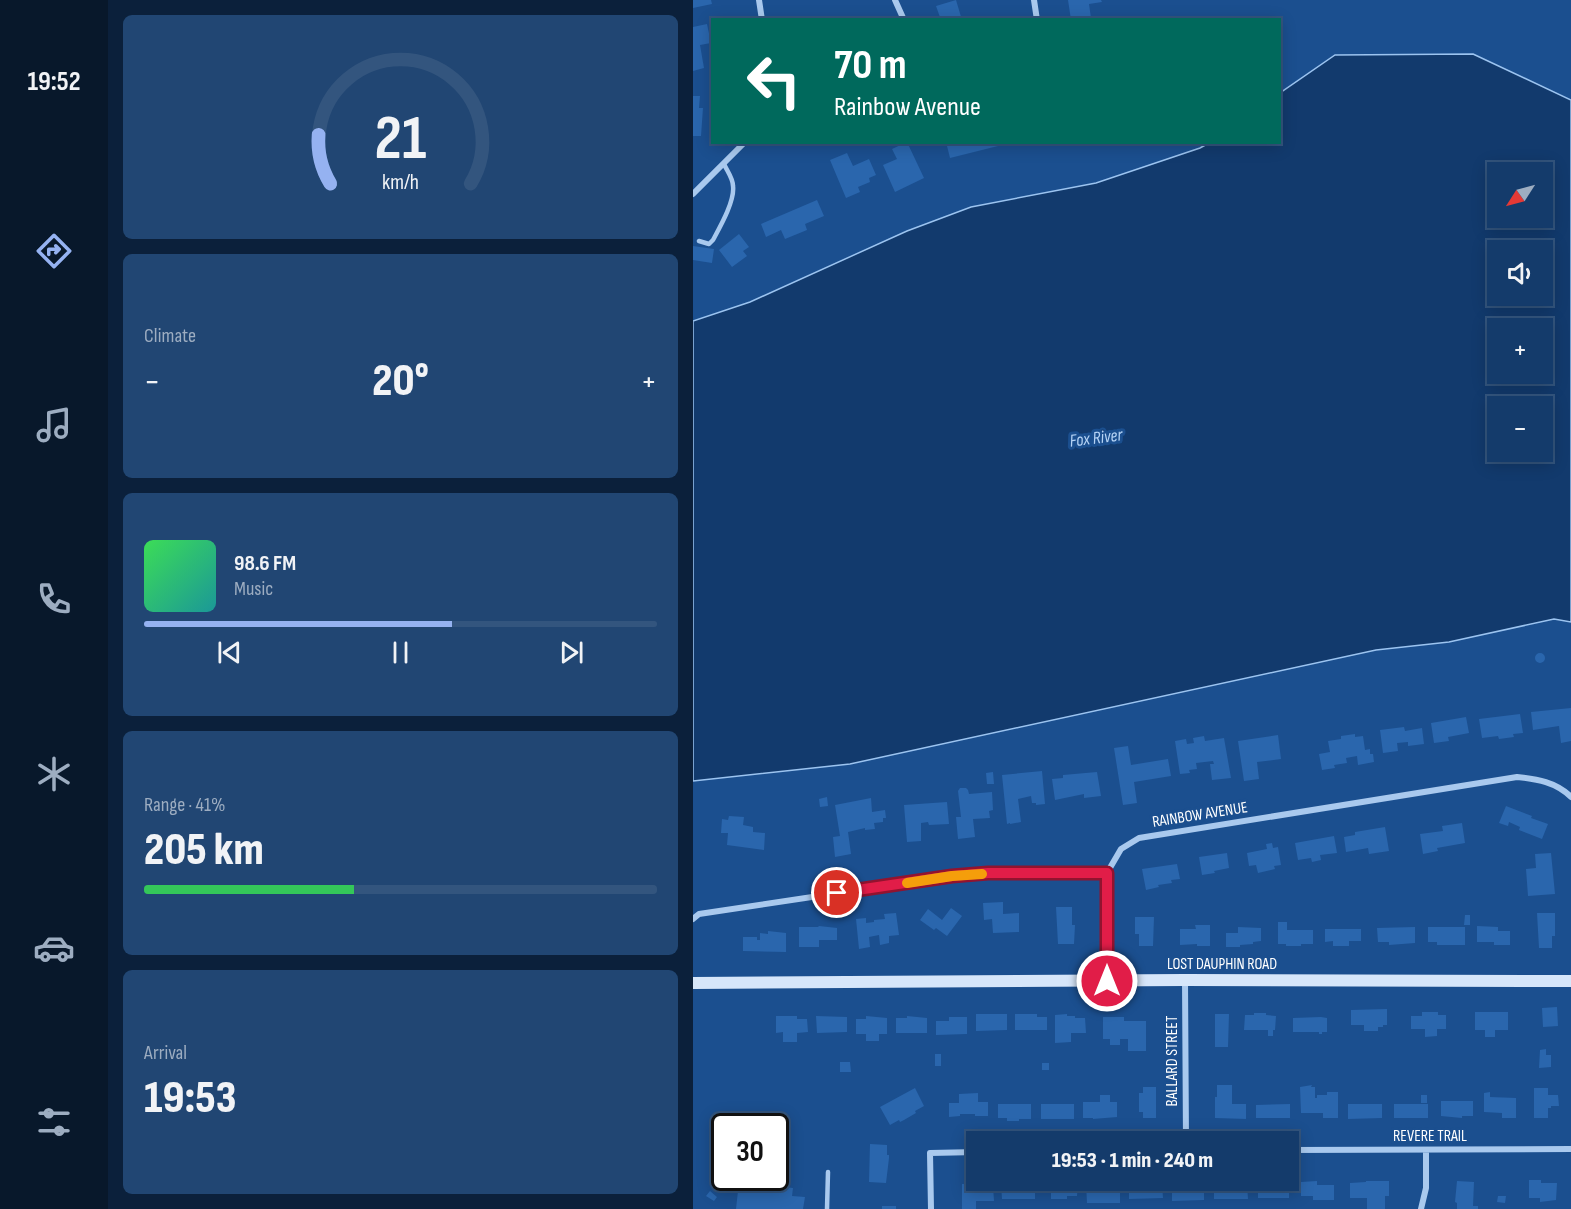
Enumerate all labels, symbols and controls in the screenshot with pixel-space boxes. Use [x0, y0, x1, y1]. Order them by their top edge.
text: 70 m [834, 40, 907, 91]
icon: left [735, 42, 813, 120]
text: 19:52 [27, 66, 81, 98]
text: Rainbow Avenue [834, 91, 981, 123]
text: 21 [375, 102, 426, 177]
north arrow [1487, 162, 1553, 228]
map controls [1487, 162, 1553, 462]
text: km/h [382, 170, 419, 195]
icon: directions [33, 230, 75, 272]
button: sound [1487, 240, 1553, 306]
button: + [1487, 318, 1553, 384]
text: Climate [144, 324, 196, 348]
text: 20° [372, 354, 429, 409]
text: − [144, 362, 160, 402]
text: + [641, 362, 657, 402]
button: − [1487, 396, 1553, 462]
icon: music [33, 404, 75, 446]
water label: Fox River [1068, 424, 1125, 452]
text: 98.6 FM [234, 550, 296, 577]
text: Music [234, 577, 273, 601]
icon: phone [33, 578, 75, 620]
icon: previous [213, 636, 246, 669]
icon: pause [384, 636, 417, 669]
icon: next [555, 636, 588, 669]
icon: climate [33, 753, 75, 795]
text: Range · 41% [144, 793, 225, 817]
street label: RAINBOW AVENUE [1151, 798, 1249, 832]
text: 205 km [144, 823, 264, 878]
pin [811, 867, 862, 918]
icon: arrive [820, 876, 853, 909]
icon: car [33, 927, 75, 969]
position arrow [1075, 949, 1139, 1013]
street label: LOST DAUPHIN ROAD [1167, 955, 1277, 974]
street label: BALLARD STREET [1163, 1015, 1182, 1106]
text: Arrival [144, 1041, 187, 1065]
text: 19:53 [144, 1071, 236, 1126]
icon: filters [33, 1101, 75, 1143]
speed limit sign: 30 [711, 1113, 789, 1191]
street label: REVERE TRAIL [1393, 1127, 1467, 1146]
text: 19:53 · 1 min · 240 m [1052, 1147, 1213, 1174]

